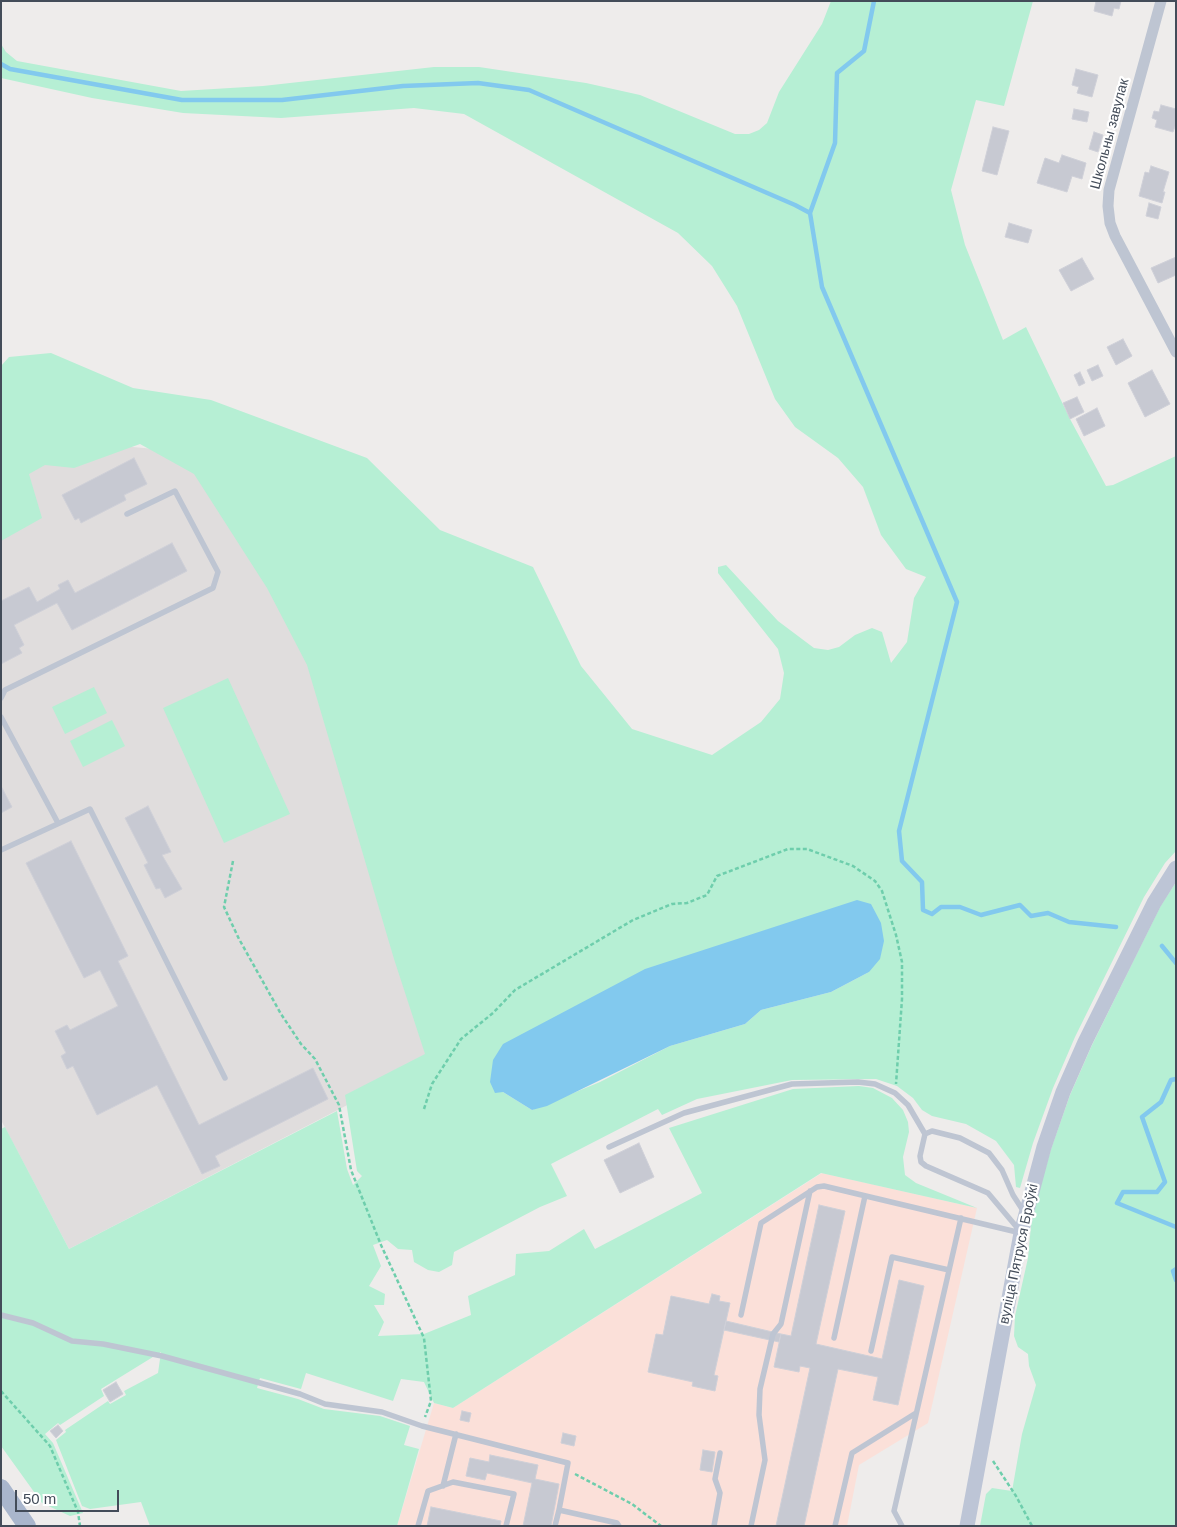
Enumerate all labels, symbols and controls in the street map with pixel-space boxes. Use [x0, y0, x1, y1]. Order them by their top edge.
street label: Школьны завулак [1087, 77, 1133, 191]
street label: вуліца Пятруся Броўкі [996, 1182, 1042, 1326]
scale bar [18, 1480, 121, 1512]
text: 50 m [23, 1490, 56, 1507]

